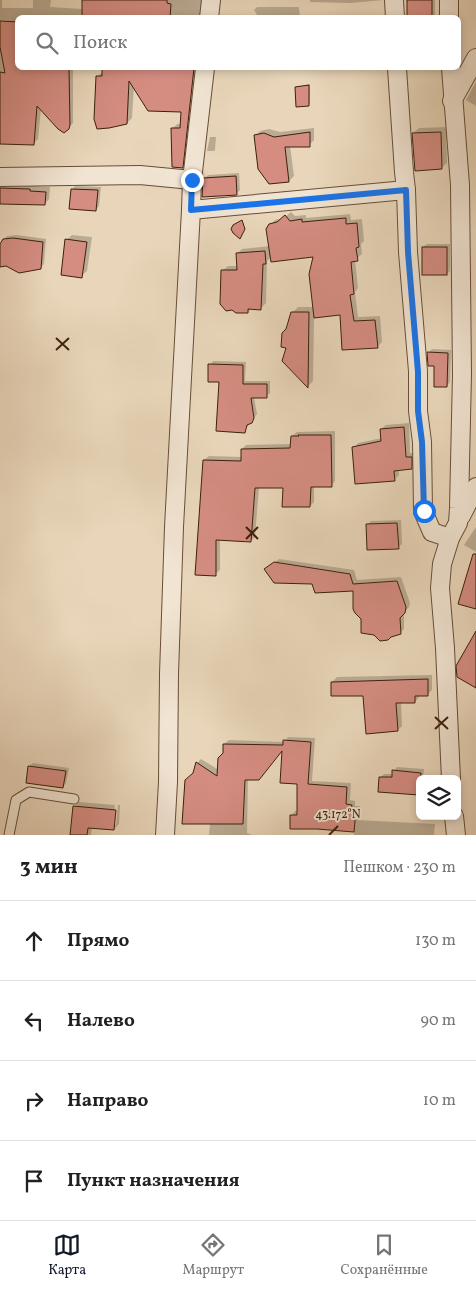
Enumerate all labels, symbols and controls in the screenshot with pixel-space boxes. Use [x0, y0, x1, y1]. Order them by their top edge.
search box [15, 15, 461, 70]
icon: search [33, 29, 61, 57]
text: Поиск [73, 30, 127, 56]
route end [181, 169, 204, 192]
route start [413, 500, 436, 523]
map controls [416, 775, 461, 820]
button: layers [416, 775, 461, 820]
text: 43.172°N [315, 807, 361, 823]
text: 3 мин [20, 853, 78, 882]
text: Пешком · 230 m [343, 857, 456, 879]
icon: ahead [20, 927, 48, 955]
text: Прямо [67, 928, 129, 954]
text: 130 m [415, 930, 456, 952]
icon: left [20, 1007, 48, 1035]
text: Налево [67, 1008, 135, 1034]
text: 90 m [420, 1010, 456, 1032]
icon: right [20, 1087, 48, 1115]
text: Направо [67, 1088, 149, 1114]
text: 10 m [423, 1090, 456, 1112]
icon: arrive [20, 1167, 48, 1195]
text: Пункт назначения [67, 1168, 240, 1194]
tab: Карта [48, 1231, 86, 1280]
tab: Маршрут [182, 1231, 244, 1280]
tab: Сохранённые [340, 1231, 428, 1280]

